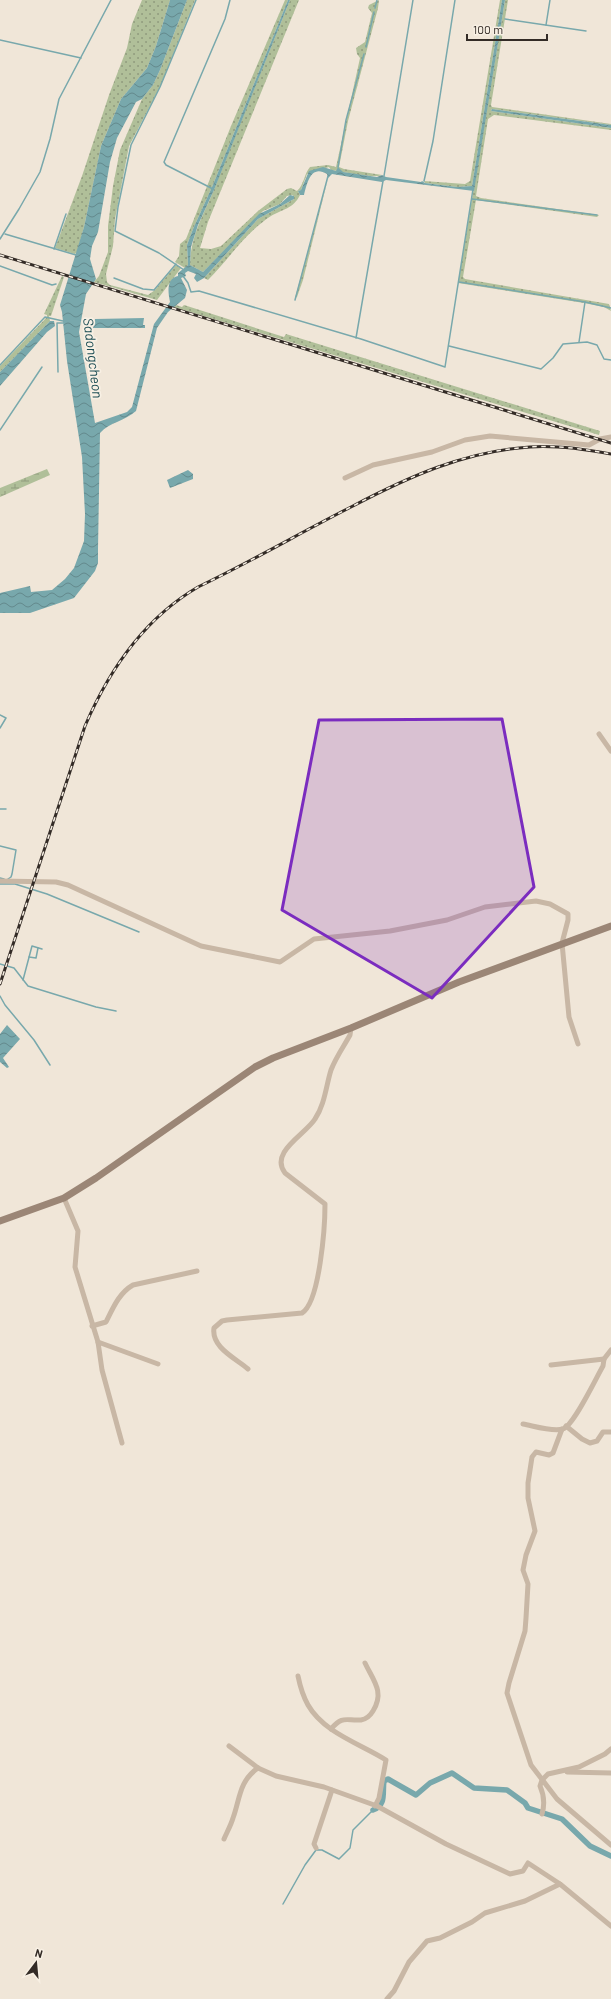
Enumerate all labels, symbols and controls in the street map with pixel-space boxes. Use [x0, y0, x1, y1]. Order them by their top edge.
scale bar [467, 16, 547, 42]
text: 100 m [473, 22, 503, 36]
water label: Sadongcheon [80, 317, 107, 399]
north arrow [16, 1943, 56, 1983]
text: N [34, 1946, 44, 1960]

